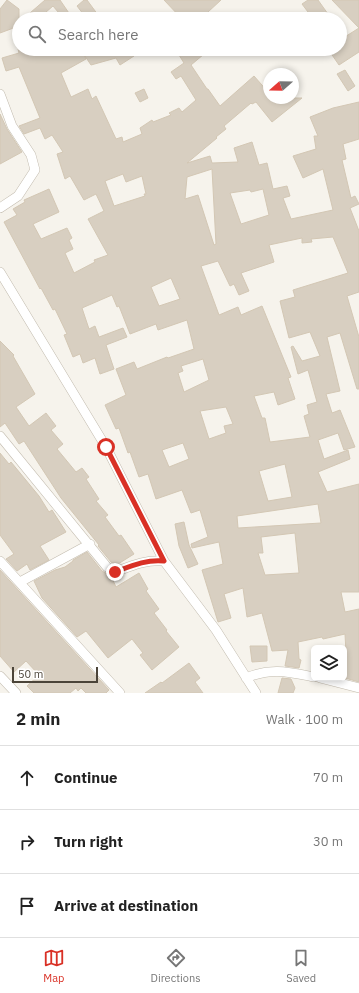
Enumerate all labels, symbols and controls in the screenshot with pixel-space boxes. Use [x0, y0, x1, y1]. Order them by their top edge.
search box [12, 12, 347, 56]
icon: search [26, 23, 48, 45]
text: Search here [58, 25, 138, 44]
north arrow [263, 68, 299, 104]
route start [97, 438, 115, 456]
route end [106, 563, 124, 581]
map controls [311, 645, 347, 681]
button: layers [311, 645, 347, 681]
scale bar [12, 665, 98, 684]
text: 50 m [18, 667, 43, 681]
text: 2 min [16, 708, 60, 730]
text: Walk · 100 m [266, 711, 343, 728]
icon: ahead [16, 767, 38, 789]
text: Continue [54, 768, 118, 787]
text: 70 m [313, 769, 343, 786]
icon: right [16, 831, 38, 853]
text: Turn right [54, 832, 123, 851]
text: 30 m [313, 833, 343, 850]
icon: arrive [16, 895, 38, 917]
text: Arrive at destination [54, 896, 198, 915]
tab: Map [43, 947, 65, 985]
tab: Directions [151, 947, 201, 985]
tab: Saved [286, 947, 316, 985]

